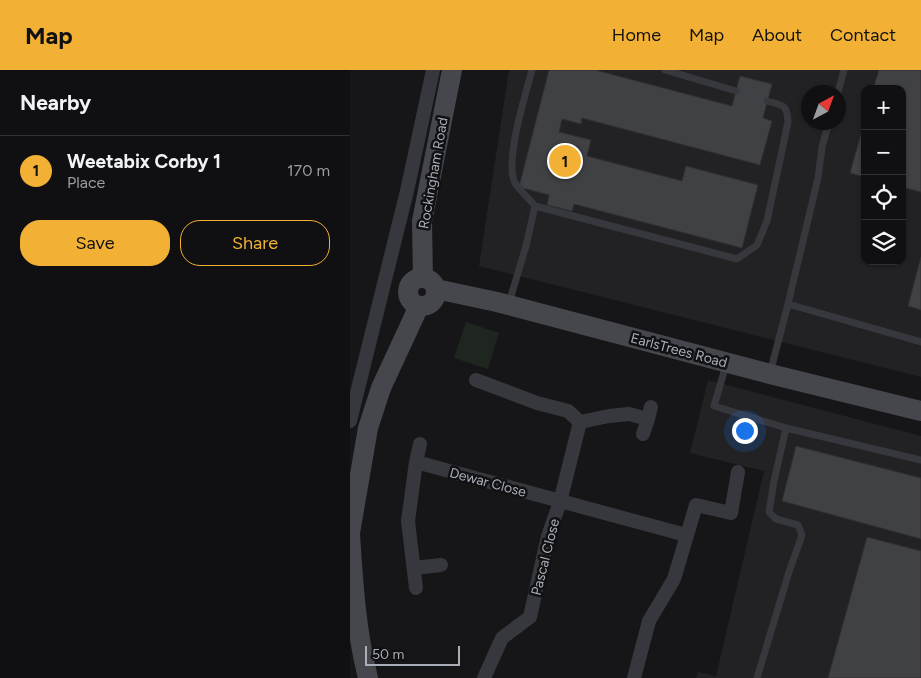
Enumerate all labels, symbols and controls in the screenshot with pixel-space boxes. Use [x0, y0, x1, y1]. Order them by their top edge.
text: Map [25, 21, 73, 50]
text: Home [612, 24, 661, 46]
text: Map [689, 24, 724, 46]
text: About [752, 24, 802, 46]
text: Contact [830, 24, 896, 46]
north arrow [801, 85, 846, 130]
map controls [861, 85, 906, 265]
button: + [861, 85, 906, 130]
text: Nearby [20, 90, 91, 115]
street label: Rockingham Road [415, 116, 452, 230]
button: − [861, 130, 906, 175]
pin: 1 [549, 142, 581, 180]
text: Weetabix Corby 1 [67, 150, 221, 173]
text: 1 [33, 161, 39, 180]
text: 170 m [287, 161, 330, 180]
text: Place [67, 173, 105, 192]
button: locate [861, 175, 906, 220]
button: Save [20, 220, 170, 266]
button: Share [180, 220, 330, 266]
button: layers [861, 220, 906, 265]
street label: EarlsTrees Road [629, 329, 729, 372]
your location [732, 418, 758, 444]
street label: Dewar Close [448, 464, 528, 501]
street label: Pascal Close [528, 517, 563, 597]
scale bar [365, 643, 460, 666]
text: 50 m [372, 646, 404, 663]

